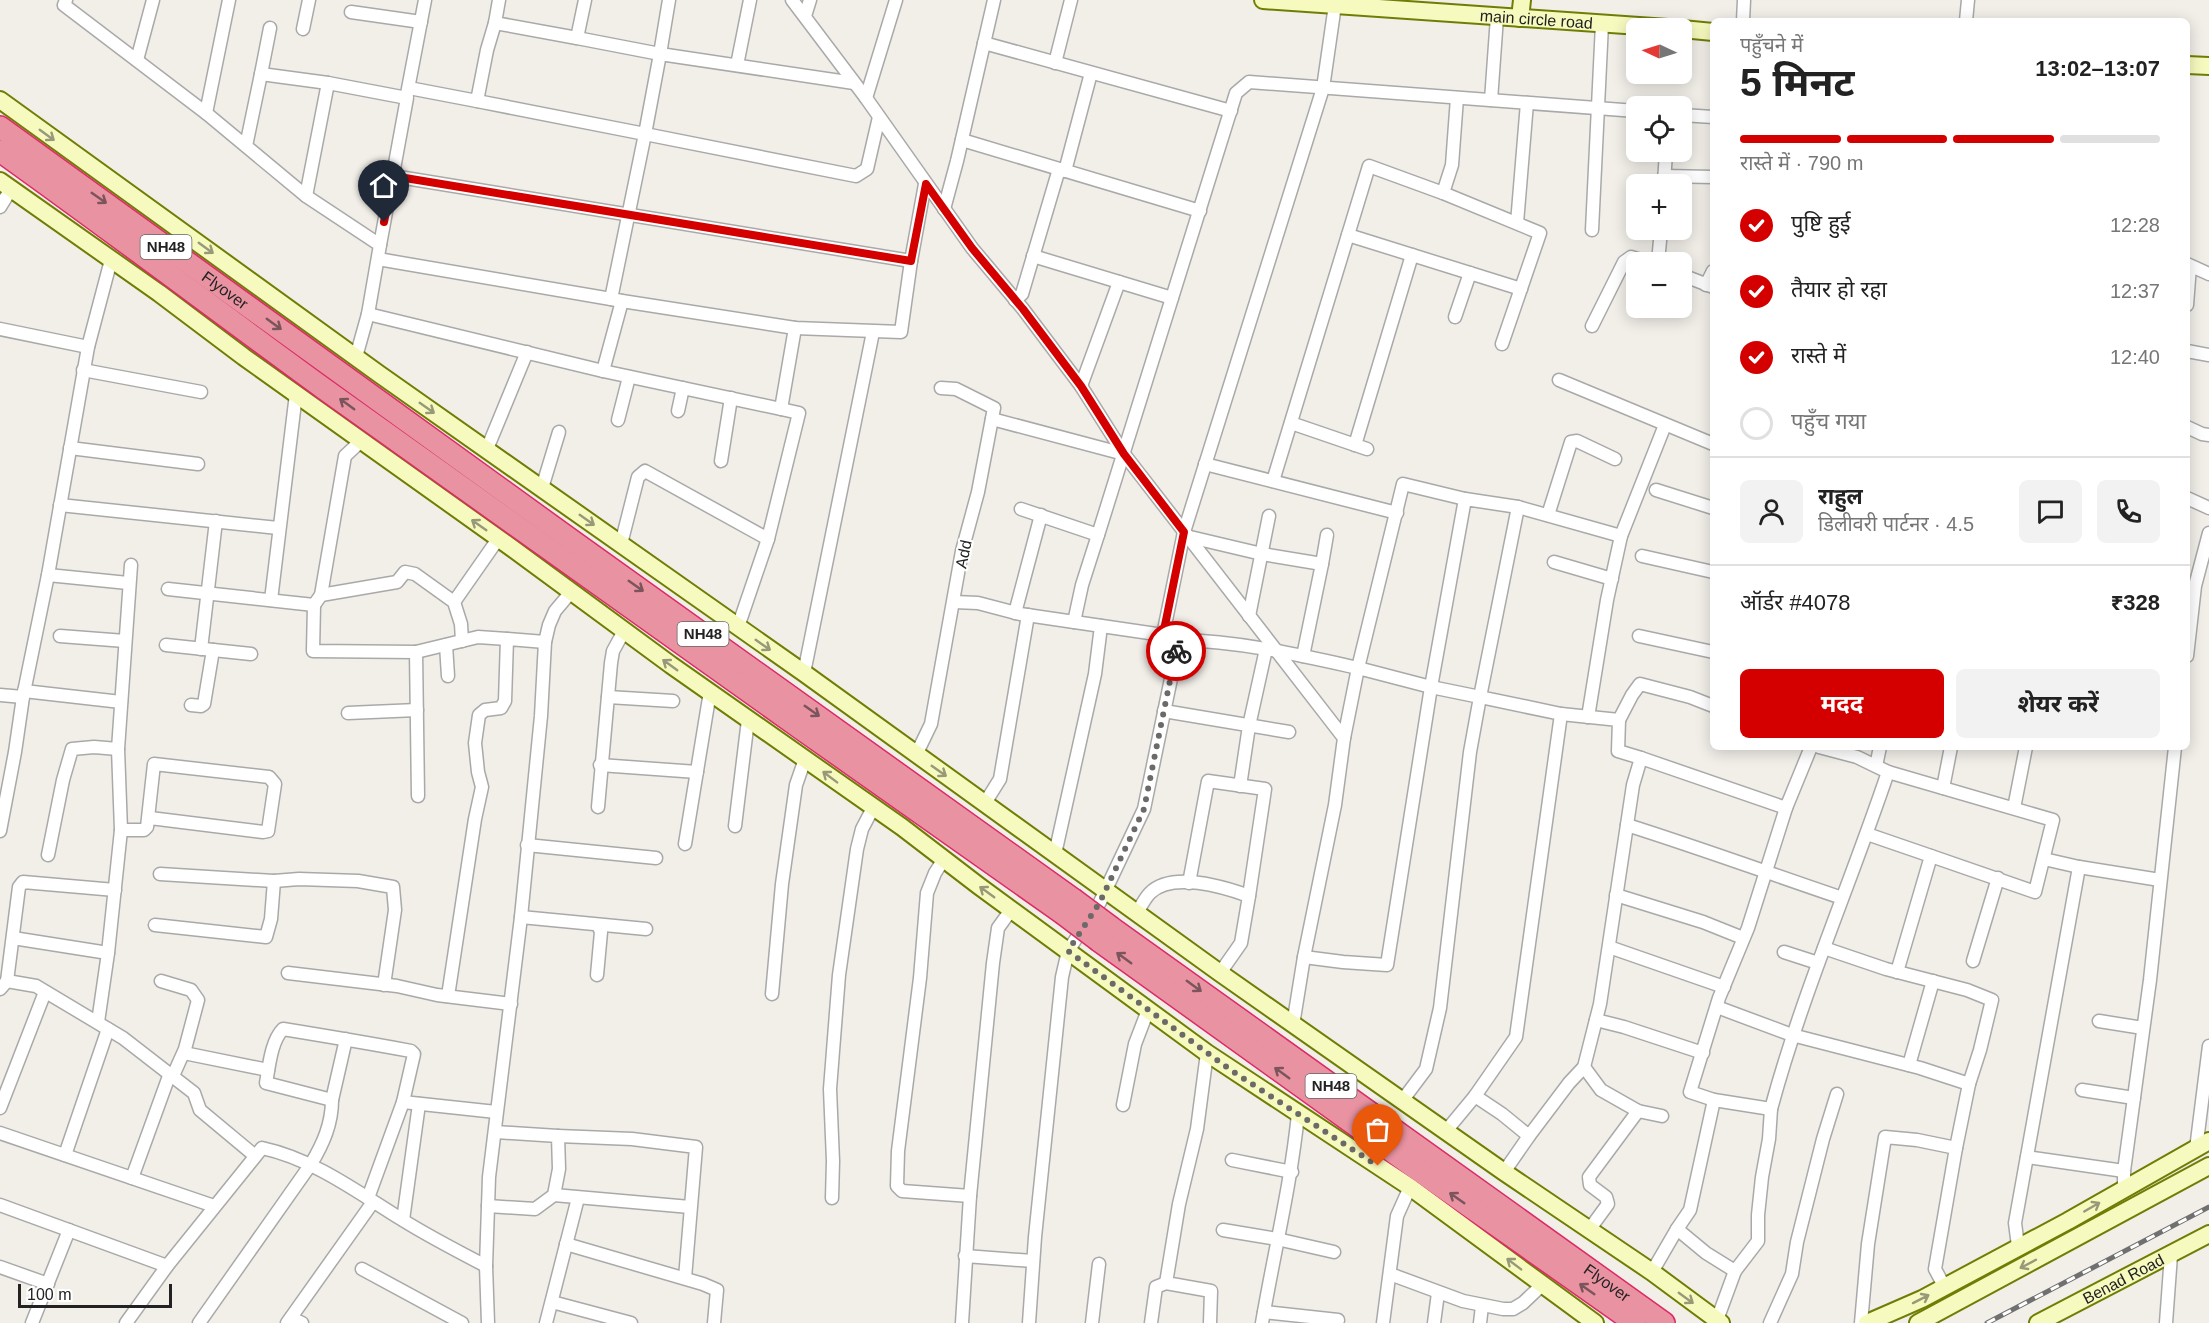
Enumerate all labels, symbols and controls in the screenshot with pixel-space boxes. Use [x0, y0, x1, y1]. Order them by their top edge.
street label: main circle road [1479, 7, 1593, 32]
north arrow [1626, 18, 1692, 84]
map controls [1626, 18, 1692, 318]
text: पहुँचने में [1740, 34, 1803, 56]
text: 13:02–13:07 [2035, 56, 2160, 81]
text: 5 मिनट [1740, 61, 1854, 104]
button: locate [1626, 96, 1692, 162]
one-way arrow [39, 128, 55, 141]
text: रास्ते में · 790 m [1740, 152, 1863, 174]
pin [358, 160, 409, 222]
icon: home [367, 169, 400, 202]
button: + [1626, 174, 1692, 240]
one-way arrow [90, 192, 106, 204]
icon: check [1740, 209, 1773, 242]
text: पुष्टि हुई [1791, 211, 1851, 236]
text: 12:28 [2110, 214, 2160, 236]
road number: NH48 [140, 235, 192, 259]
one-way arrow [197, 242, 213, 254]
button: − [1626, 252, 1692, 318]
street label: Flyover [199, 268, 252, 313]
icon: check [1740, 275, 1773, 308]
text: तैयार हो रहा [1791, 277, 1887, 302]
text: 12:37 [2110, 280, 2160, 302]
one-way arrow [266, 318, 282, 331]
icon: check [1740, 341, 1773, 374]
text: रास्ते में [1791, 343, 1846, 368]
text: 12:40 [2110, 346, 2160, 368]
one-way arrow [339, 398, 355, 410]
one-way arrow [419, 402, 435, 414]
text: पहुँच गया [1791, 409, 1866, 434]
button: person [1740, 480, 1803, 543]
button: chat [2019, 480, 2082, 543]
button: phone [2097, 480, 2160, 543]
text: राहुल [1818, 484, 1863, 509]
text: डिलीवरी पार्टनर · 4.5 [1818, 513, 1974, 535]
one-way arrow [578, 514, 595, 526]
one-way arrow [471, 519, 487, 531]
street label: Add [952, 538, 975, 570]
one-way arrow [627, 580, 643, 592]
text: ऑर्डर #4078 [1740, 590, 1851, 615]
text: ₹328 [2111, 590, 2160, 615]
courier [1146, 621, 1206, 681]
road number: NH48 [678, 622, 728, 646]
icon: bike [1160, 635, 1193, 668]
one-way arrow [755, 639, 771, 651]
one-way arrow [663, 658, 679, 671]
button: मदद [1740, 669, 1944, 738]
button: शेयर करें [1956, 669, 2160, 738]
one-way arrow [803, 705, 819, 717]
one-way arrow [930, 765, 946, 777]
one-way arrow [822, 771, 838, 783]
one-way arrow [979, 886, 996, 898]
one-way arrow [1116, 952, 1132, 965]
one-way arrow [1186, 980, 1202, 992]
one-way arrow [1274, 1067, 1290, 1079]
road number: NH48 [1306, 1074, 1356, 1098]
pin [1352, 1104, 1403, 1166]
icon: bag [1361, 1113, 1394, 1146]
one-way arrow [1450, 1192, 1466, 1204]
one-way arrow [2084, 1200, 2101, 1212]
street label: Benad Road [2080, 1251, 2167, 1307]
one-way arrow [1506, 1258, 1522, 1271]
one-way arrow [2020, 1258, 2037, 1270]
street label: Flyover [1581, 1261, 1634, 1305]
scale bar [18, 1281, 172, 1308]
one-way arrow [1580, 1283, 1596, 1295]
text: 100 m [27, 1286, 71, 1303]
one-way arrow [1678, 1292, 1694, 1304]
one-way arrow [1911, 1293, 1929, 1304]

